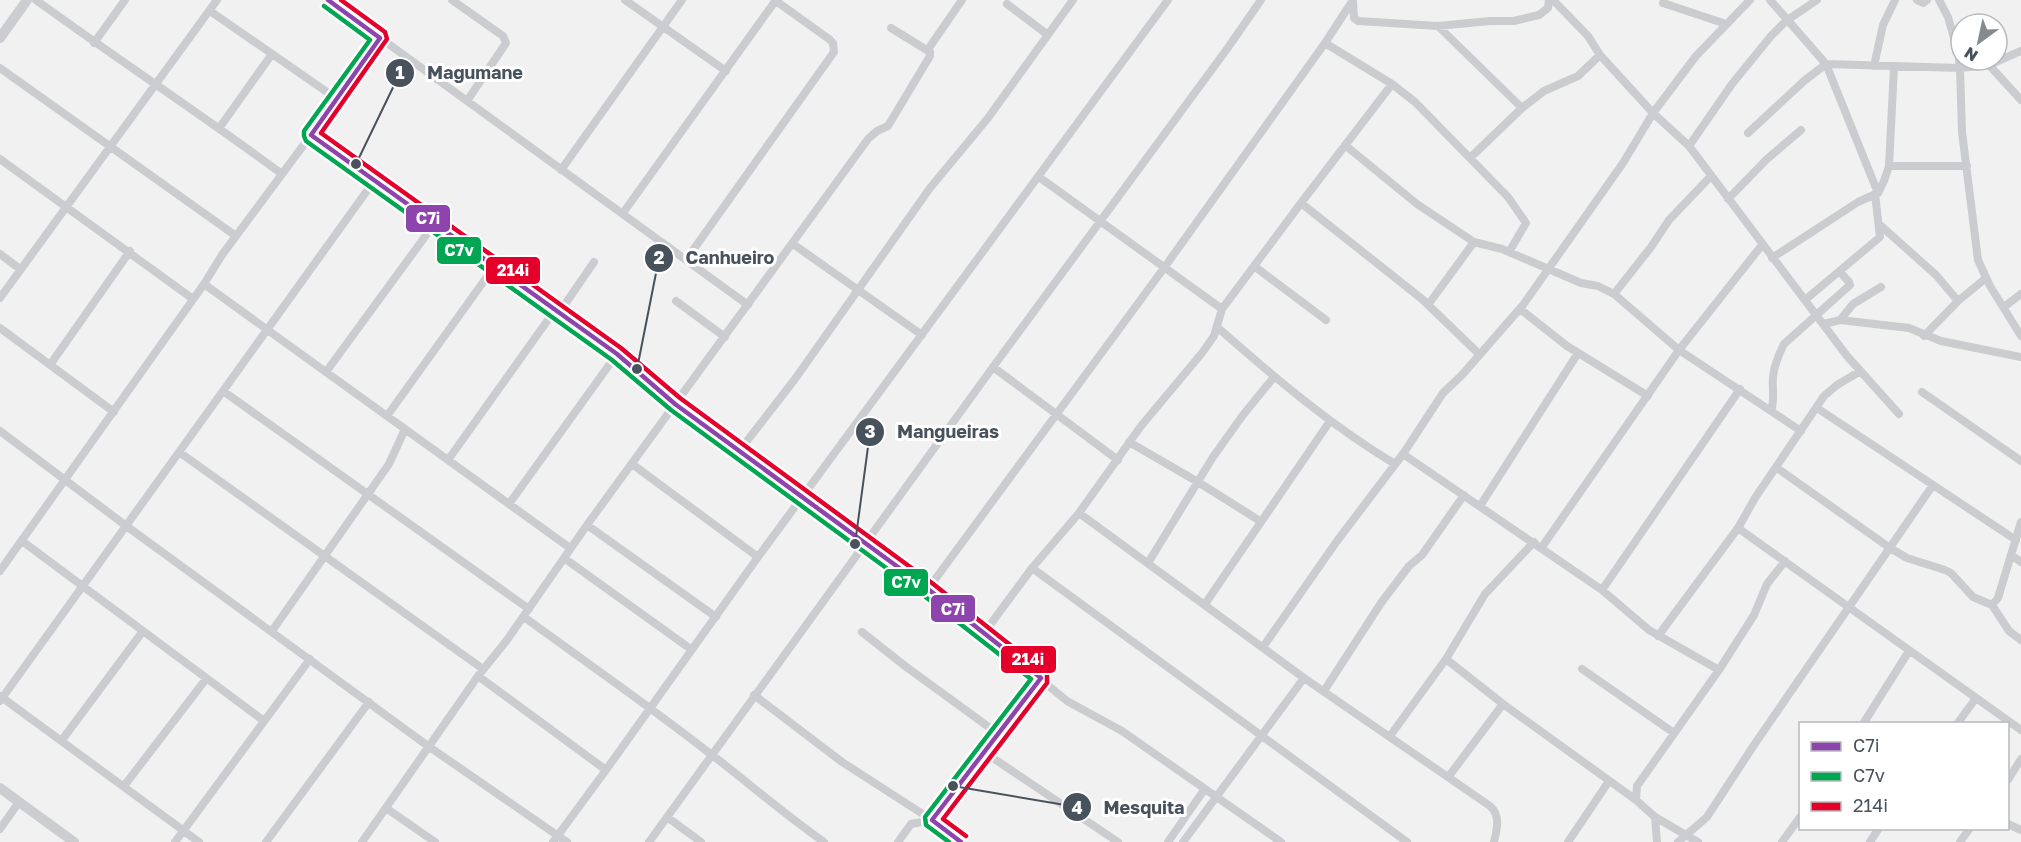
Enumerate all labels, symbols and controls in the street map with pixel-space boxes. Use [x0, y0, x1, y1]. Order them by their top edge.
north arrow [1949, 12, 2009, 72]
text: N [1960, 43, 1981, 66]
callout: Magumane [385, 55, 535, 91]
text: 1 [395, 61, 405, 83]
text: Magumane [427, 61, 523, 83]
line badge: C7i [405, 204, 451, 233]
text: C7i [416, 208, 440, 228]
line badge: C7v [436, 236, 482, 265]
text: C7v [444, 240, 474, 260]
callout: Canhueiro [644, 240, 787, 276]
text: 2 [654, 246, 665, 268]
text: Canhueiro [686, 246, 775, 268]
line badge: 214i [485, 256, 541, 285]
text: 214i [497, 260, 529, 280]
callout: Mangueiras [855, 414, 1011, 450]
text: 3 [865, 420, 876, 442]
text: Mangueiras [897, 420, 999, 442]
line badge: C7v [883, 568, 929, 597]
text: C7v [891, 572, 921, 592]
line badge: C7i [930, 594, 976, 623]
text: C7i [941, 599, 965, 619]
line badge: 214i [1000, 645, 1057, 674]
text: 214i [1012, 649, 1044, 669]
legend [1799, 722, 2009, 830]
text: C7i [1853, 734, 1880, 756]
text: C7v [1853, 764, 1885, 786]
callout: Mesquita [1062, 789, 1197, 825]
text: 214i [1853, 794, 1888, 816]
text: 4 [1071, 796, 1083, 818]
text: Mesquita [1103, 796, 1185, 818]

